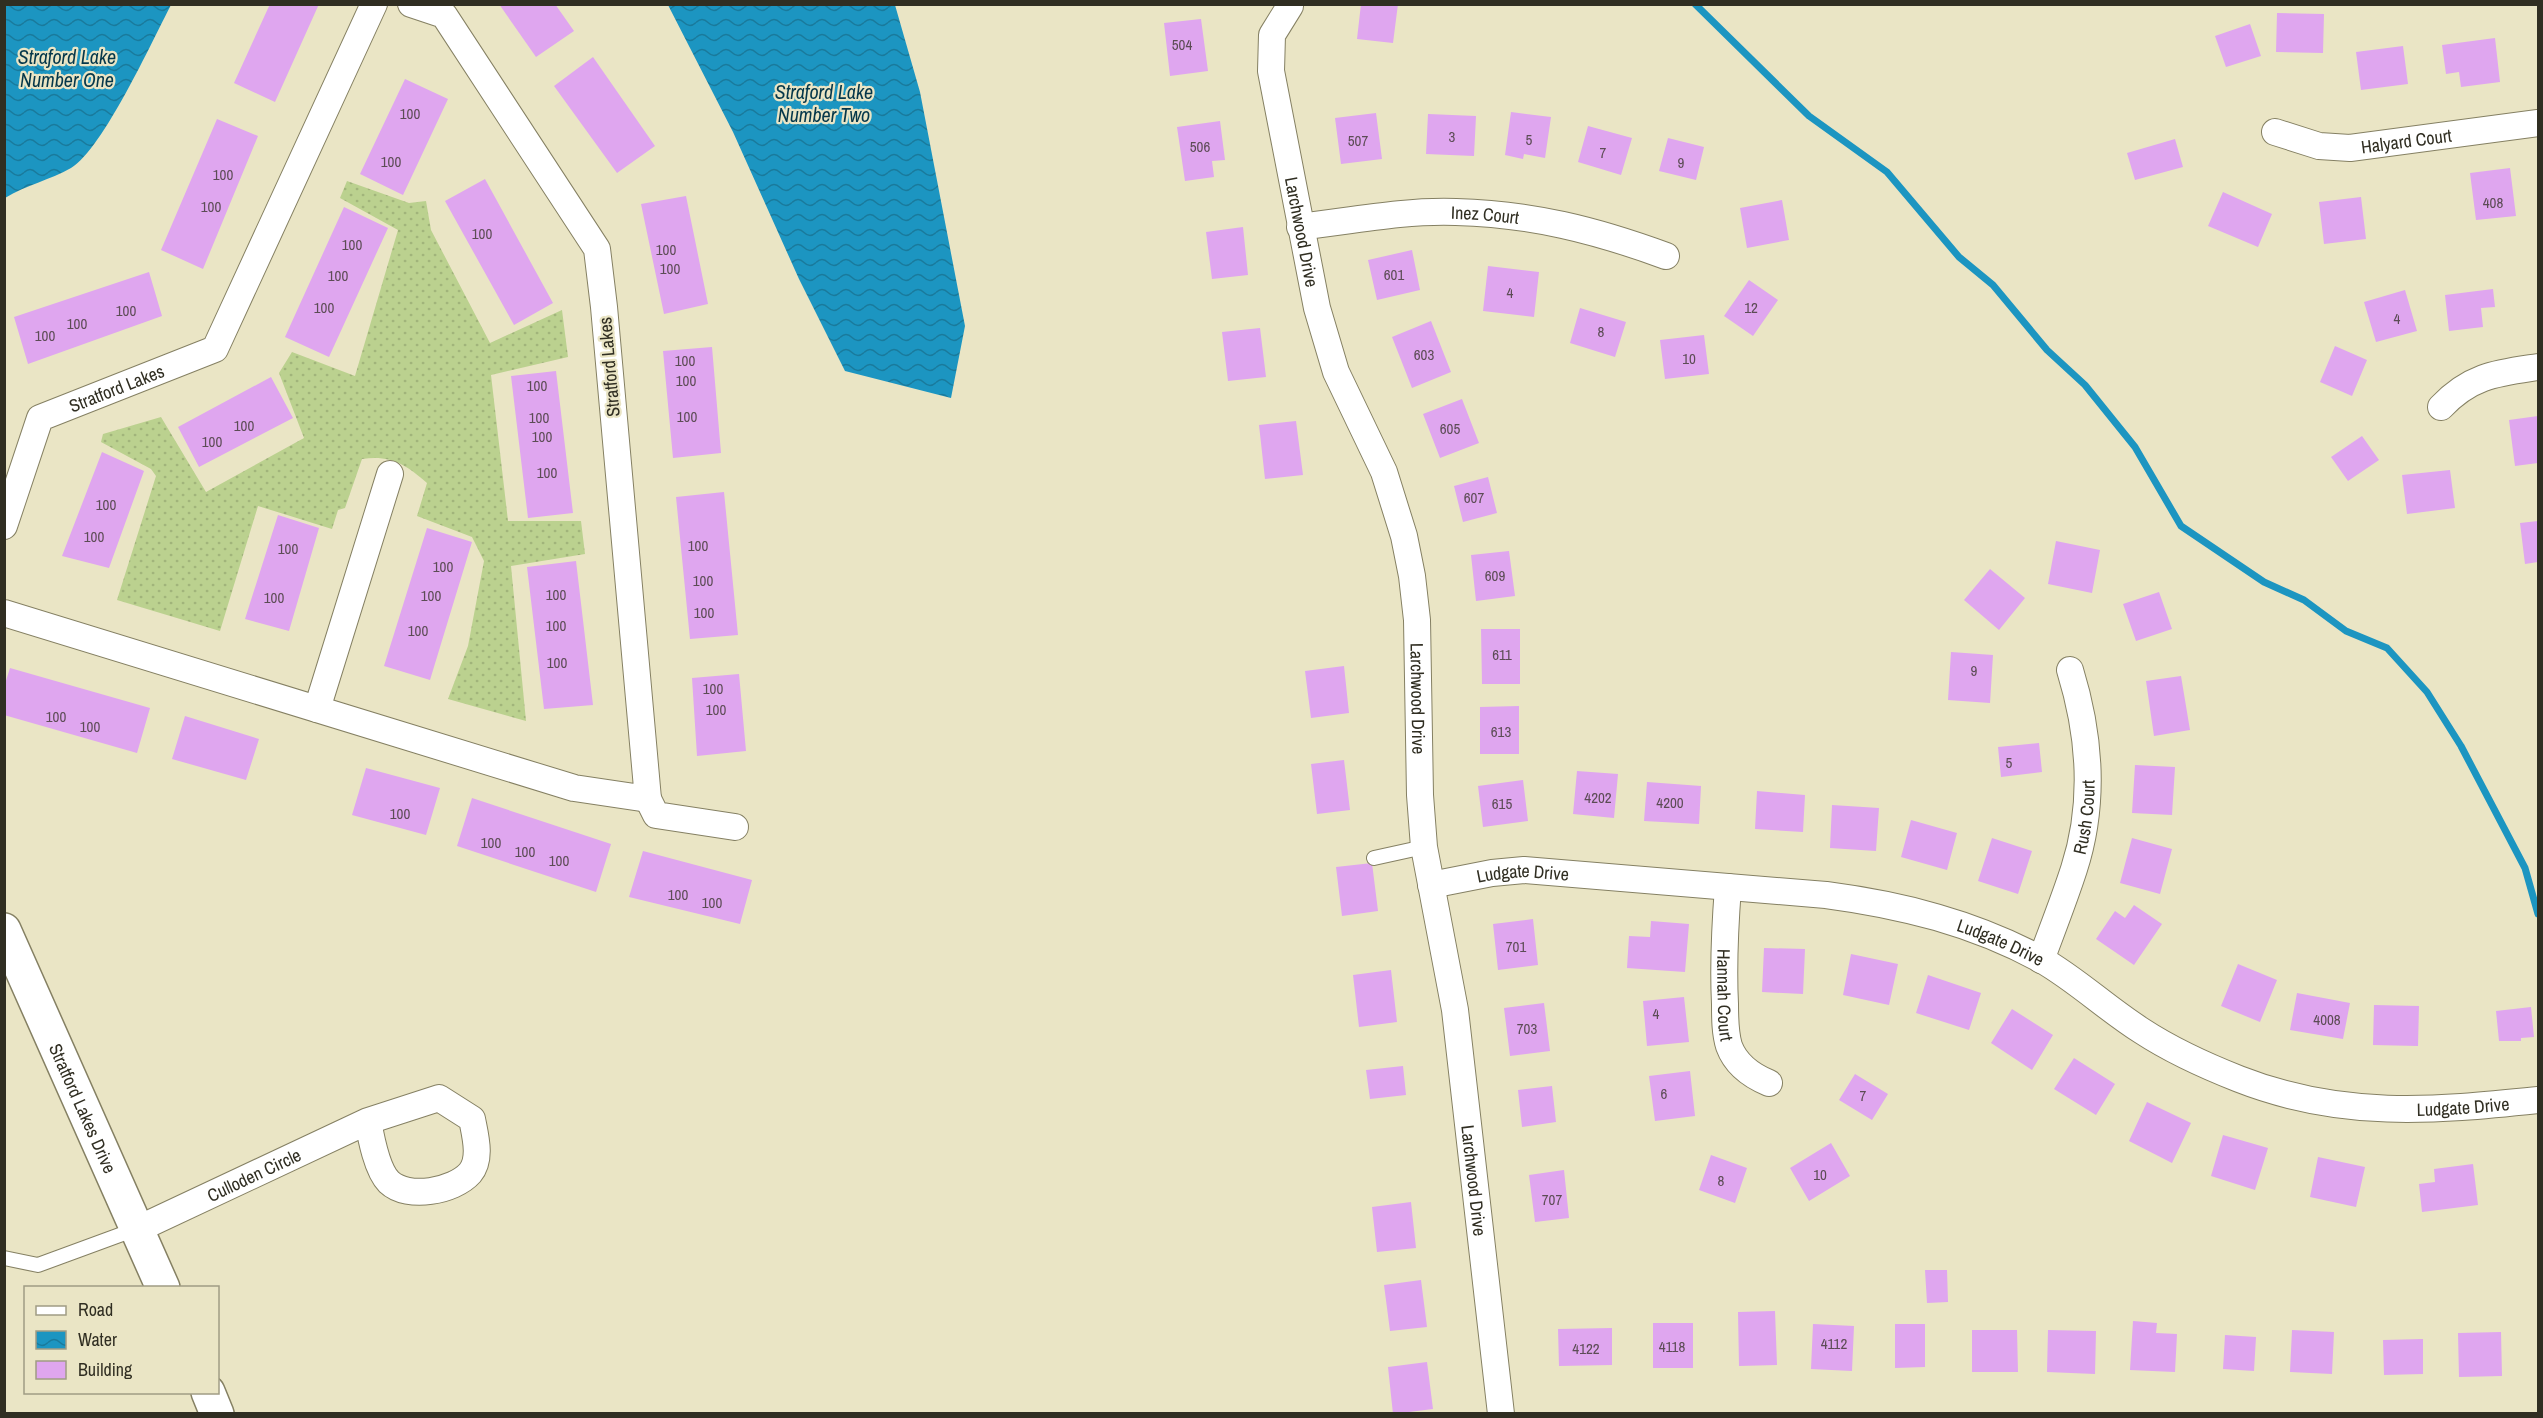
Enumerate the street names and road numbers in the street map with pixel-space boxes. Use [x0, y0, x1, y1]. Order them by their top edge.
street label: Halyard Court [2359, 122, 2453, 159]
street label: Larchwood Drive [1279, 175, 1325, 289]
street label: Inez Court [1451, 199, 1521, 230]
street label: Stratford Lakes [592, 316, 626, 418]
street label: Stratford Lakes [65, 358, 168, 418]
street label: Larchwood Drive [1405, 643, 1432, 755]
street label: Rush Court [2066, 780, 2100, 857]
street label: Ludgate Drive [1474, 857, 1570, 888]
street label: Ludgate Drive [1954, 912, 2049, 972]
street label: Hannah Court [1712, 949, 1740, 1043]
street label: Stratford Lakes Drive [43, 1039, 123, 1177]
street label: Ludgate Drive [2416, 1091, 2510, 1121]
street label: Larchwood Drive [1456, 1124, 1493, 1237]
street label: Culloden Circle [203, 1142, 305, 1207]

